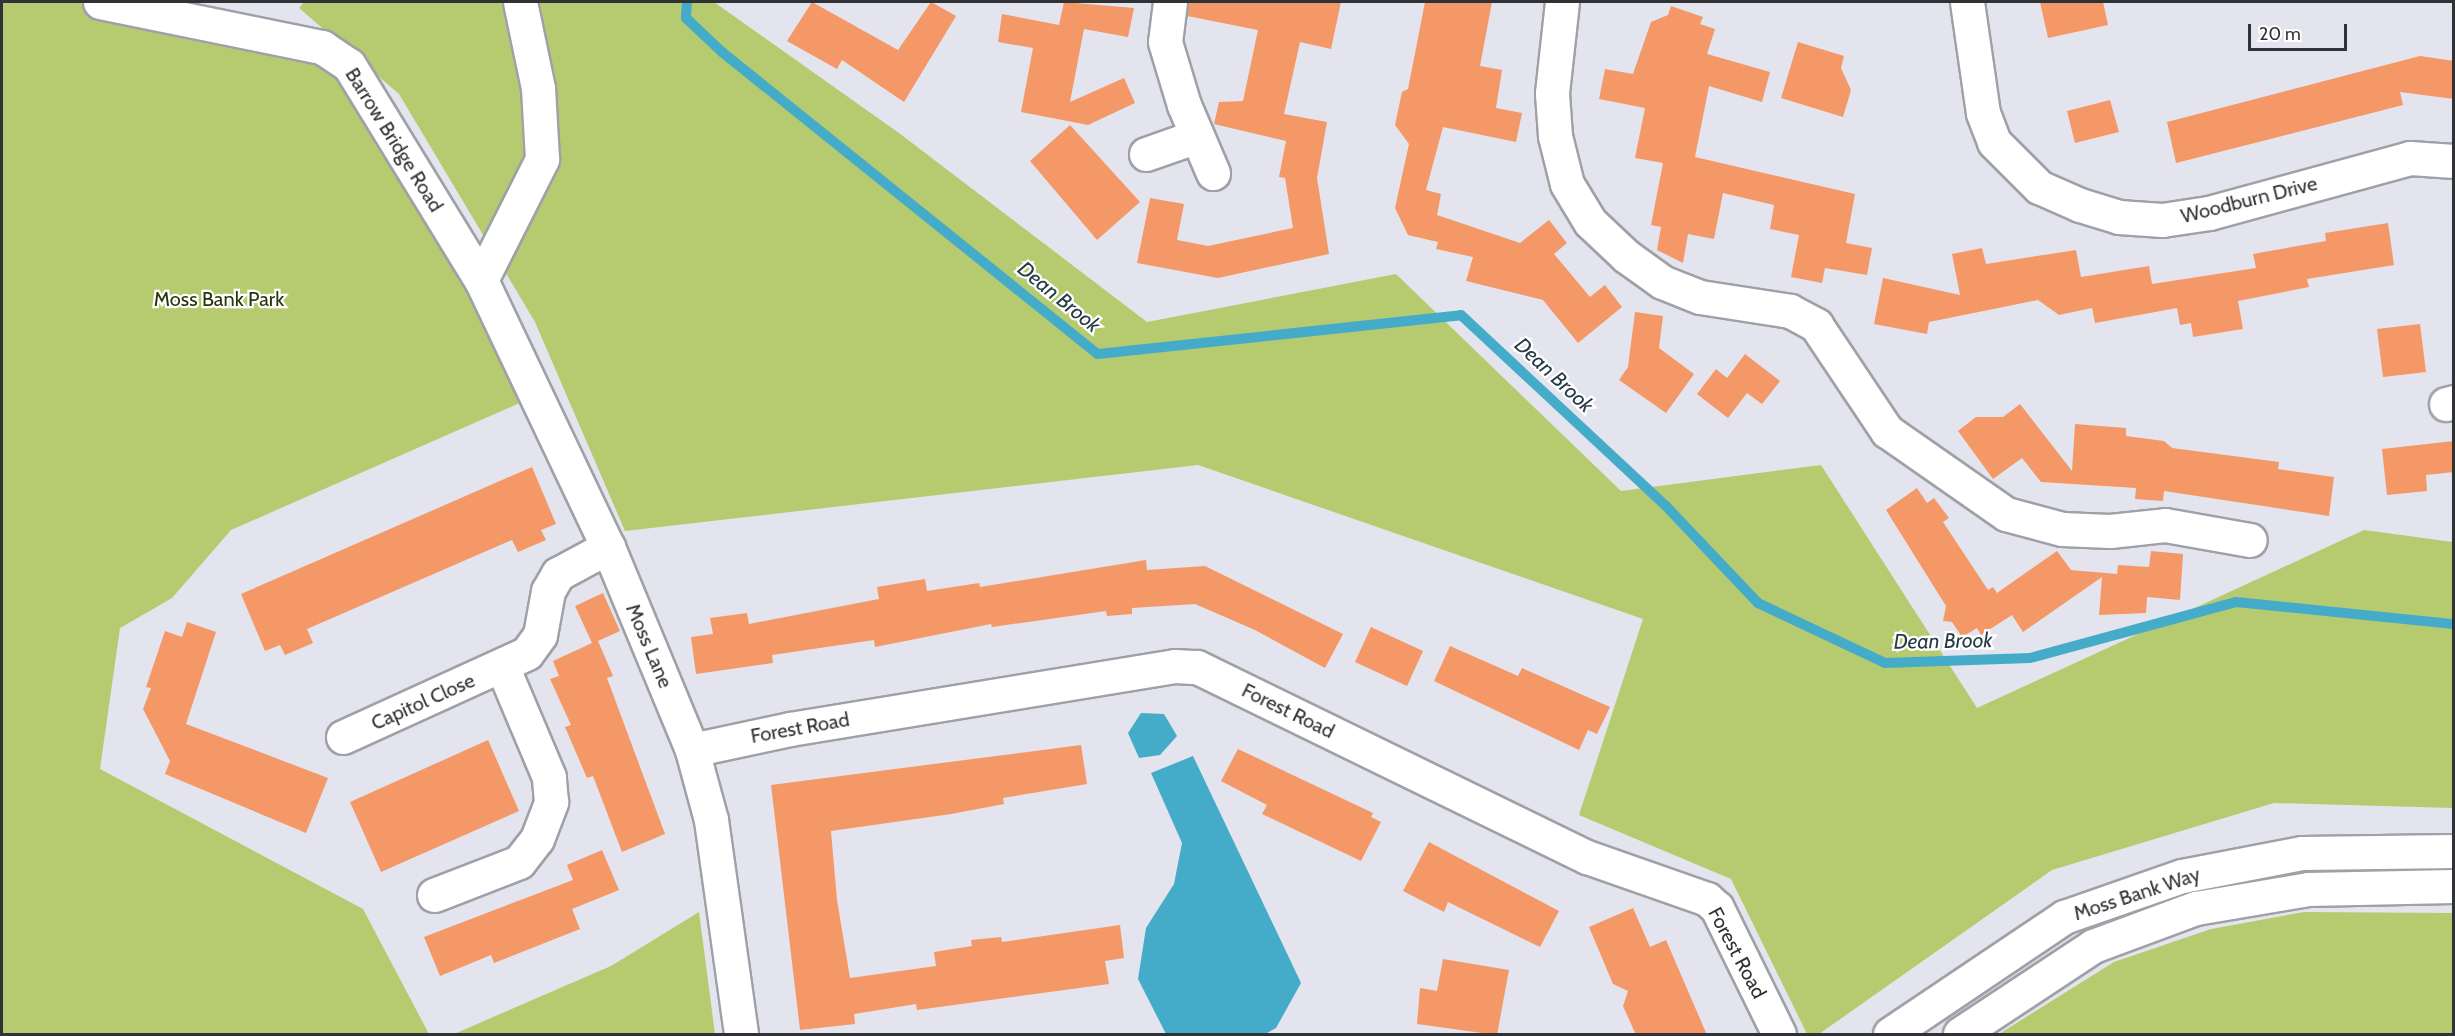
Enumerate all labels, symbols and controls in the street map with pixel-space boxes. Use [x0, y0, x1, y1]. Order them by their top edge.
scale bar [2251, 12, 2350, 50]
text: 20 m [2259, 23, 2301, 45]
street label: Barrow Bridge Road [340, 64, 448, 216]
street label: Woodburn Drive [2178, 171, 2320, 229]
water label: Dean Brook [1013, 256, 1105, 338]
park label: Moss Bank Park [154, 287, 284, 311]
water label: Dean Brook [1509, 332, 1599, 418]
street label: Moss Lane [621, 600, 677, 692]
water label: Dean Brook [1893, 628, 1993, 654]
street label: Capitol Close [368, 669, 478, 735]
street label: Forest Road [1238, 678, 1338, 744]
street label: Forest Road [749, 708, 851, 748]
street label: Moss Bank Way [2071, 862, 2203, 926]
street label: Forest Road [1703, 903, 1771, 1003]

